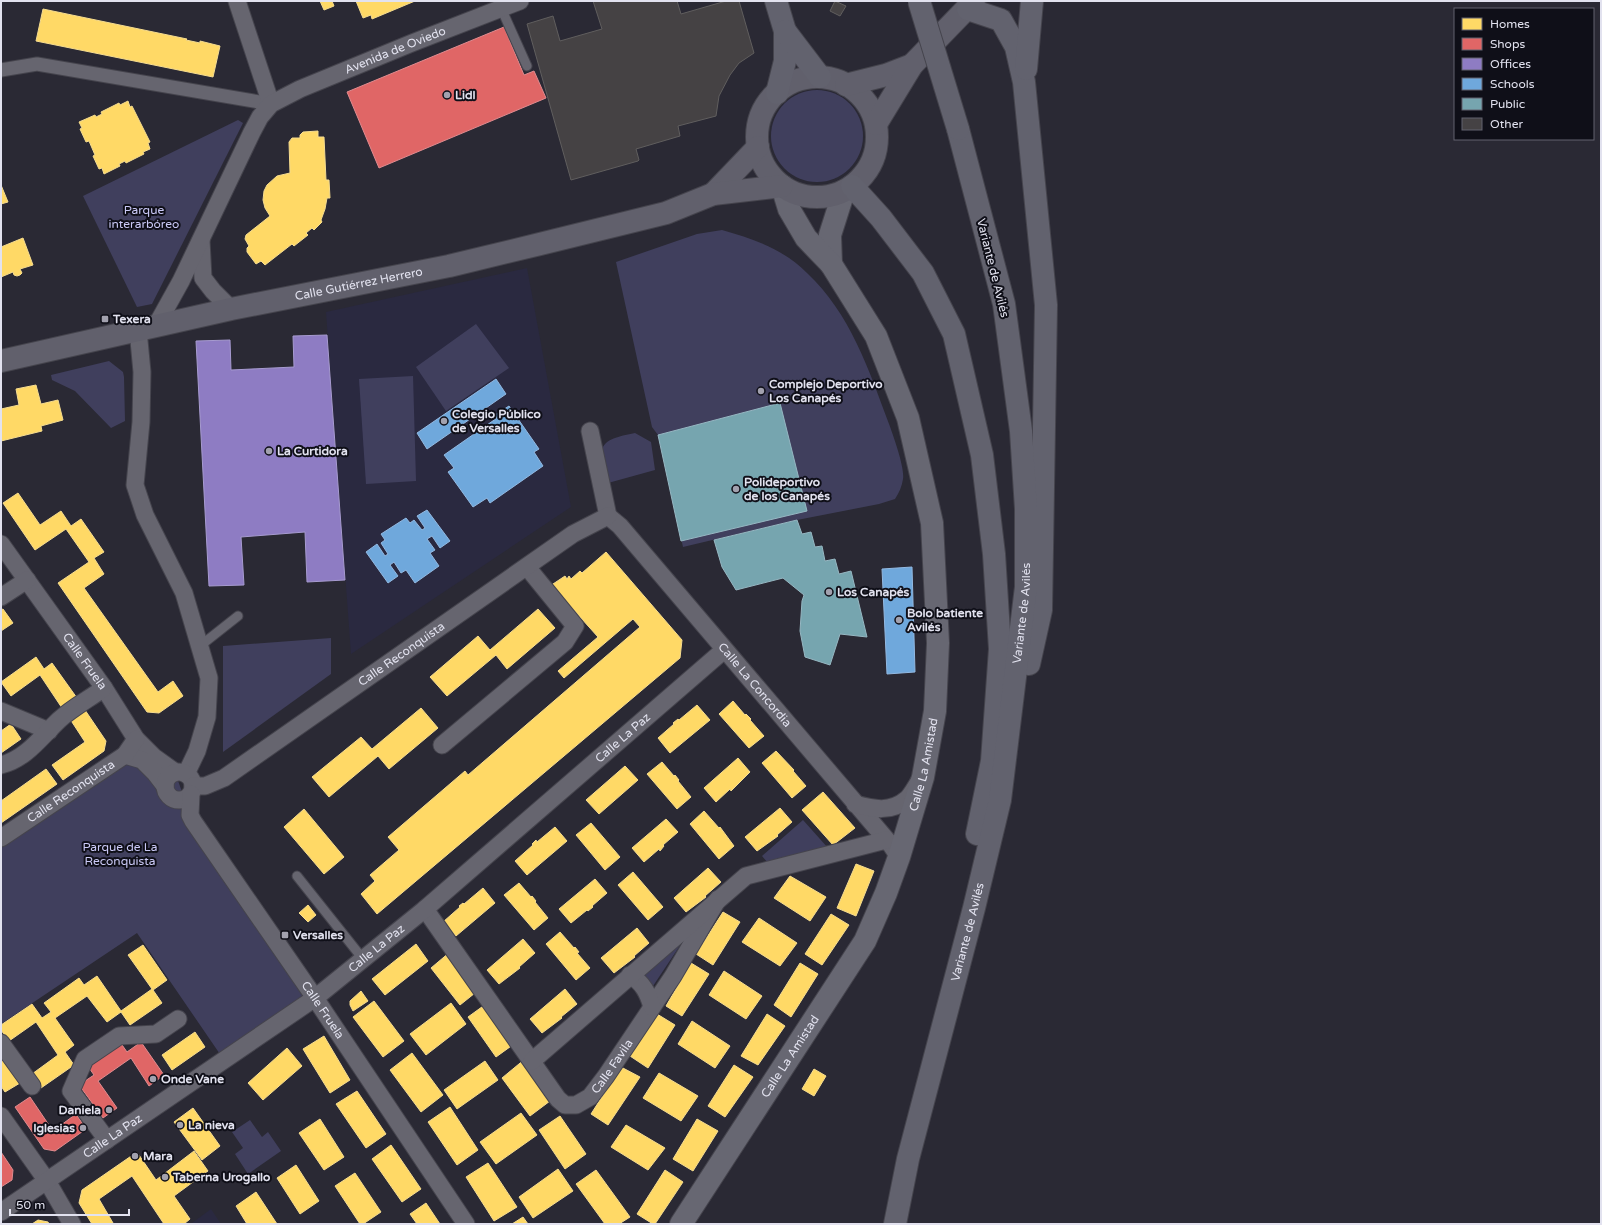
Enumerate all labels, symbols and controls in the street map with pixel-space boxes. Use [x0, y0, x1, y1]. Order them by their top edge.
legend [1454, 8, 1594, 140]
text: Homes [1490, 17, 1530, 31]
street label: Avenida de Oviedo [343, 24, 448, 77]
text: Shops [1490, 37, 1525, 51]
text: Offices [1490, 57, 1531, 71]
text: Schools [1490, 77, 1535, 91]
place label: Lidl [455, 88, 475, 102]
marker: Lidl [442, 90, 452, 100]
text: Public [1490, 97, 1525, 111]
text: Other [1490, 117, 1523, 131]
park label: Parque interarbóreo [109, 203, 179, 231]
street label: Variante de Avilés [974, 217, 1012, 319]
street label: Calle Gutiérrez Herrero [294, 264, 424, 303]
place label: Texera [112, 312, 151, 326]
marker: Texera [100, 314, 110, 324]
place label: Complejo Deportivo Los Canapés [769, 377, 882, 406]
marker: Complejo Deportivo Los Canapés [756, 386, 766, 396]
place label: Colegio Público de Versalles [452, 407, 541, 435]
marker: Colegio Público de Versalles [439, 416, 449, 426]
place label: La Curtidora [277, 444, 348, 458]
marker: La Curtidora [264, 446, 274, 456]
place label: Polideportivo de los Canapés [744, 475, 830, 504]
marker: Polideportivo de los Canapés [731, 484, 741, 494]
street label: Variante de Avilés [1010, 563, 1033, 664]
place label: Los Canapés [837, 585, 910, 600]
marker: Los Canapés [824, 587, 834, 597]
place label: Bolo batiente Avilés [907, 606, 983, 634]
marker: Bolo batiente Avilés [894, 615, 904, 625]
street label: Calle Reconquista [355, 619, 447, 689]
street label: Calle Fruela [60, 630, 110, 692]
street label: Calle La Concordia [715, 640, 795, 730]
street label: Calle La Paz [592, 710, 653, 765]
street label: Calle La Amistad [906, 717, 941, 813]
street label: Calle Reconquista [24, 757, 117, 826]
park label: Parque de La Reconquista [83, 840, 157, 868]
street label: Variante de Avilés [948, 881, 987, 983]
street label: Calle La Paz [345, 921, 407, 975]
place label: Versalles [293, 928, 343, 942]
marker: Versalles [280, 930, 290, 940]
street label: Calle Fruela [298, 978, 347, 1041]
street label: Calle La Amistad [758, 1013, 822, 1100]
street label: Calle Favila [588, 1036, 636, 1096]
place label: Onde Vane [161, 1072, 224, 1086]
marker: Onde Vane [148, 1074, 158, 1084]
place label: Daniela [59, 1103, 101, 1117]
marker: Daniela [104, 1105, 114, 1115]
street label: Calle La Paz [80, 1111, 145, 1161]
place label: La nieva [188, 1118, 235, 1132]
marker: La nieva [175, 1120, 185, 1130]
place label: Iglesias [33, 1121, 75, 1136]
marker: Iglesias [78, 1123, 88, 1133]
place label: Mara [143, 1149, 173, 1163]
marker: Mara [130, 1151, 140, 1161]
place label: Taberna Urogallo [172, 1170, 270, 1185]
marker: Taberna Urogallo [160, 1172, 170, 1182]
scale bar [10, 1191, 129, 1217]
text: 50 m [16, 1198, 45, 1212]

